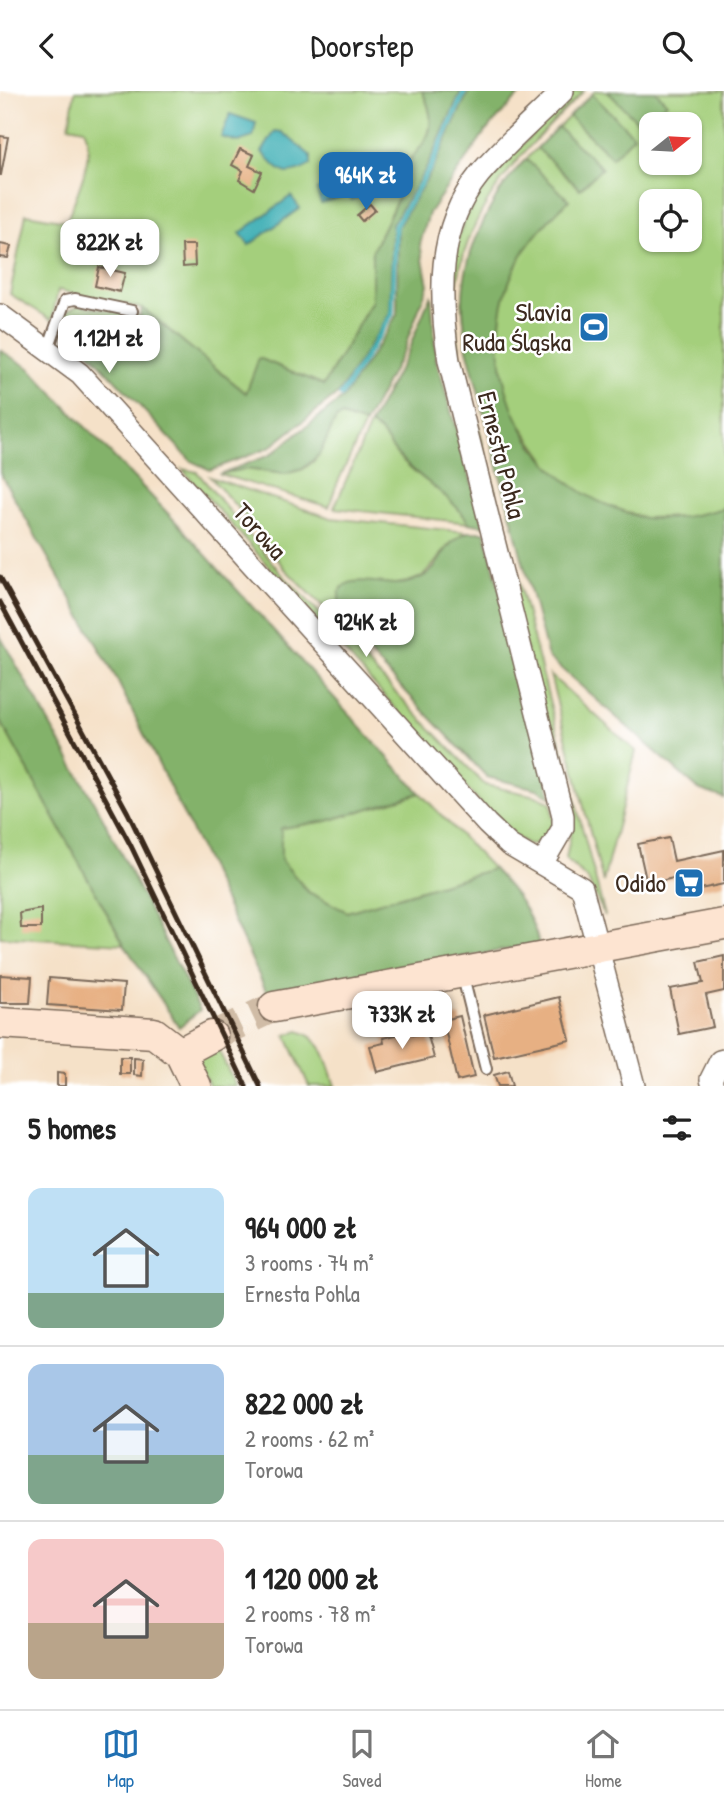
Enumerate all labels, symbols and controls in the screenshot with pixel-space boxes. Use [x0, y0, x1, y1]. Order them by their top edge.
text: Doorstep [310, 24, 414, 67]
icon: back [28, 27, 66, 65]
icon: search [658, 27, 696, 65]
north arrow [639, 112, 702, 175]
map controls [639, 112, 702, 252]
pin: 964K zł [301, 152, 431, 212]
text: 964K zł [335, 159, 397, 190]
button: locate [639, 189, 702, 252]
pin: 822K zł [45, 219, 175, 279]
text: 822K zł [76, 226, 144, 257]
place label: Slavia Ruda Śląska [462, 294, 571, 359]
sports icon: Slavia Ruda Śląska [577, 310, 611, 344]
pin: 1.12M zł [37, 315, 181, 375]
text: 1.12M zł [74, 322, 144, 353]
street label: Ernesta Pohla [470, 388, 535, 522]
street label: Torowa [225, 495, 295, 567]
pin: 924K zł [301, 599, 431, 659]
text: 924K zł [334, 606, 398, 637]
place label: Odido [615, 865, 666, 900]
supermarket icon: Odido [672, 866, 706, 900]
pin: 733K zł [337, 991, 467, 1051]
text: 733K zł [368, 998, 436, 1029]
text: 5 homes [28, 1108, 116, 1148]
icon: filters [658, 1109, 696, 1147]
text: 964 000 zł [245, 1207, 358, 1247]
icon: home [84, 1216, 168, 1300]
text: 3 rooms · 74 m² [245, 1247, 374, 1278]
text: Ernesta Pohla [245, 1278, 360, 1309]
text: 822 000 zł [245, 1383, 364, 1423]
icon: home [84, 1392, 168, 1476]
text: 2 rooms · 62 m² [245, 1423, 374, 1454]
text: Torowa [245, 1454, 303, 1485]
text: 1 120 000 zł [245, 1558, 380, 1598]
icon: home [84, 1567, 168, 1651]
text: 2 rooms · 78 m² [245, 1598, 376, 1629]
text: Torowa [245, 1629, 303, 1660]
tab: Map [102, 1725, 140, 1793]
tab: Saved [343, 1725, 381, 1793]
tab: Home [584, 1725, 622, 1793]

